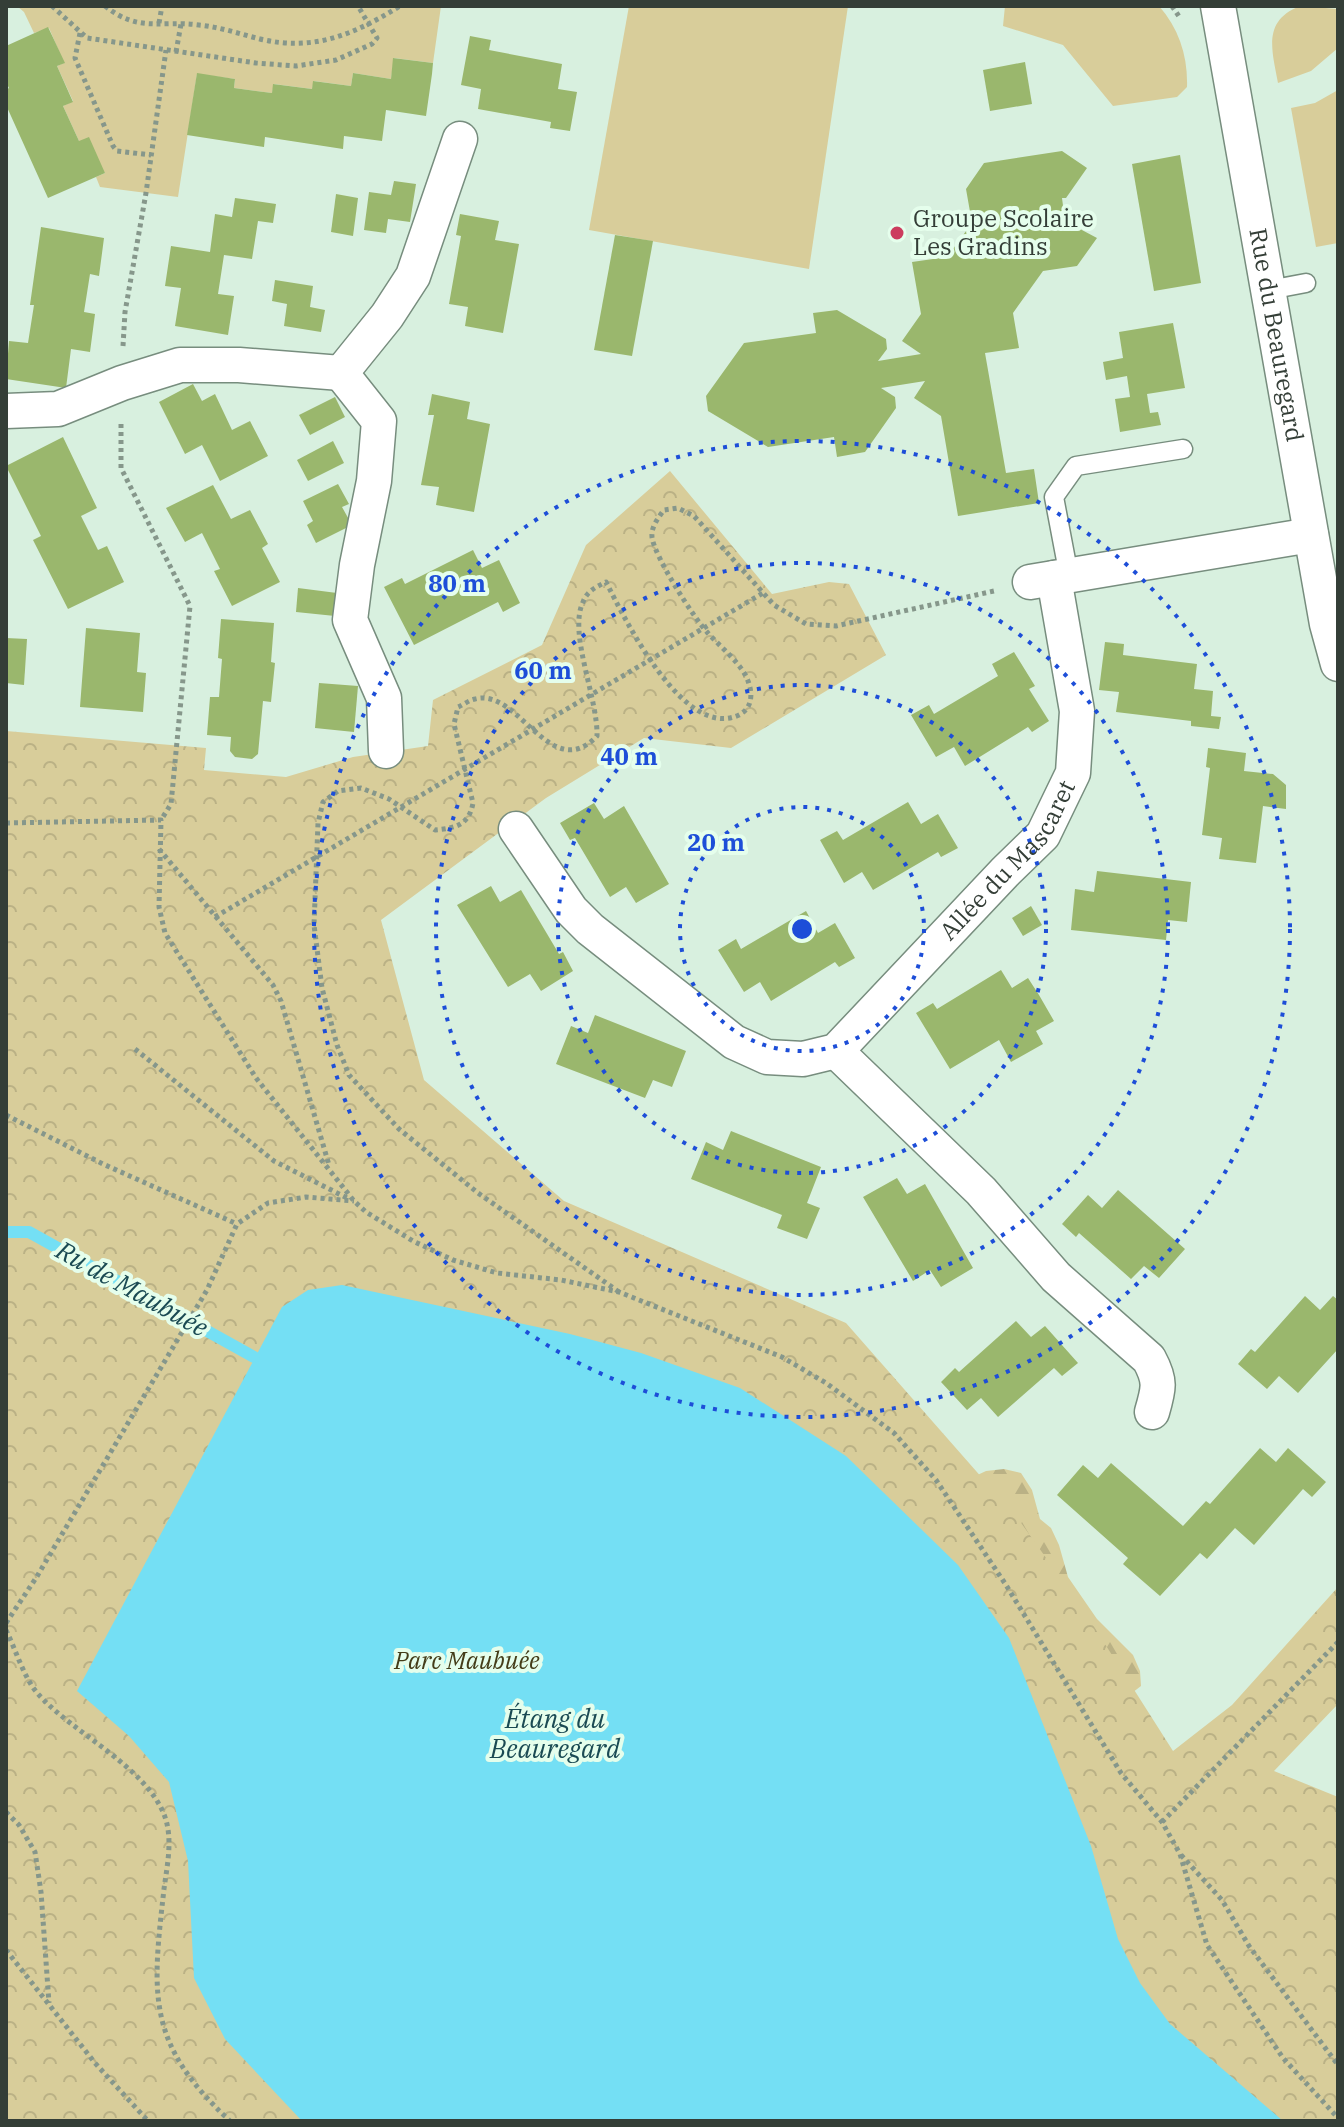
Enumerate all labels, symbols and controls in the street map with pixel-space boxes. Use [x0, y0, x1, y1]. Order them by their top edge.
place label: Groupe Scolaire Les Gradins [913, 202, 1094, 262]
marker: Groupe Scolaire Les Gradins [888, 224, 906, 242]
street label: Rue du Beauregard [1242, 225, 1312, 444]
text: 80 m [428, 567, 486, 599]
text: 60 m [514, 654, 572, 686]
text: 40 m [600, 740, 658, 772]
street label: Allée du Mascaret [932, 775, 1082, 947]
text: 20 m [687, 826, 745, 858]
centre of rings [788, 915, 816, 943]
water label: Ru de Maubuée [50, 1232, 215, 1344]
park label: Parc Maubuée [393, 1644, 540, 1676]
water label: Étang du Beauregard [489, 1701, 621, 1765]

